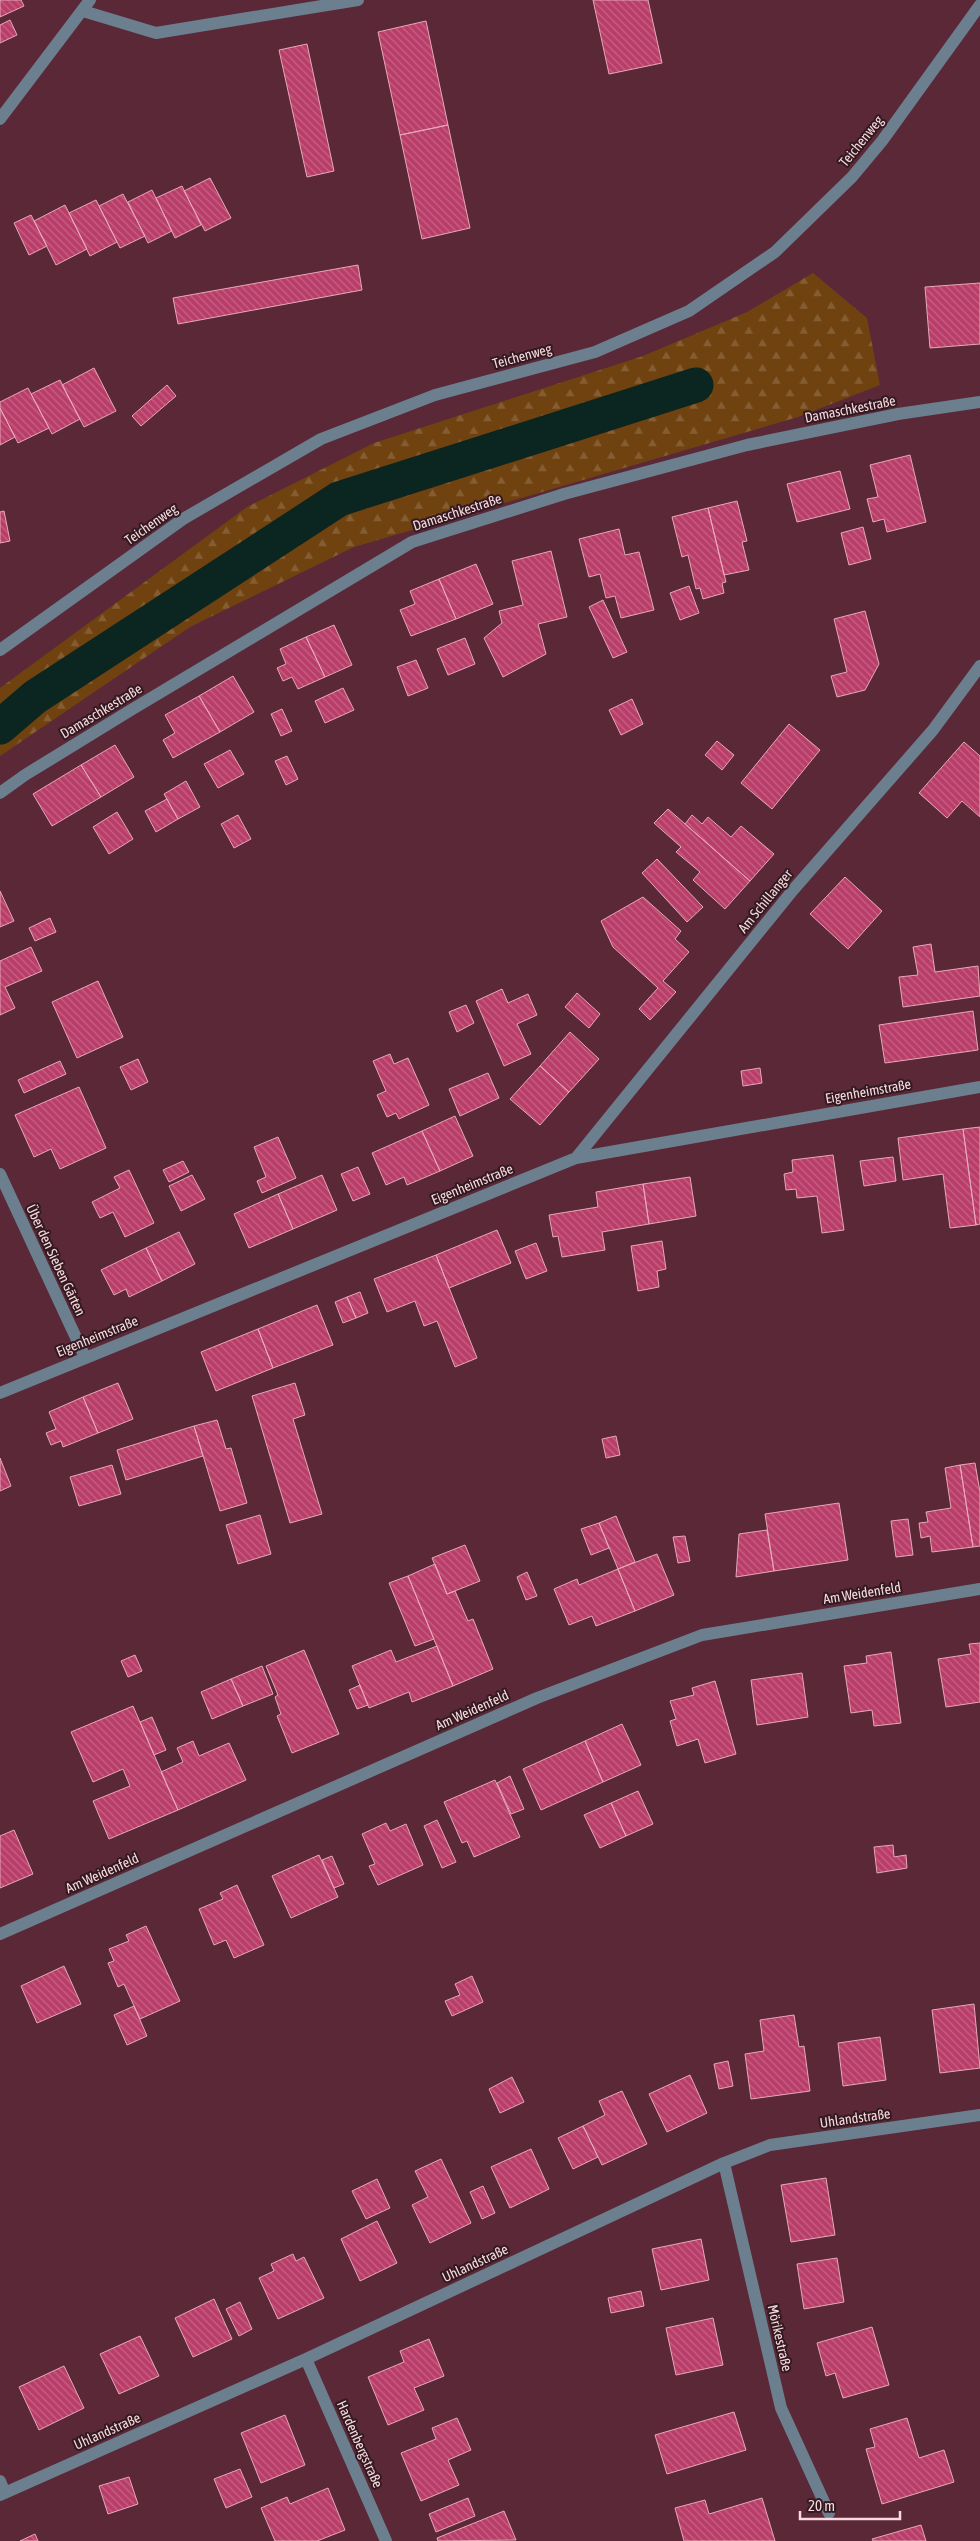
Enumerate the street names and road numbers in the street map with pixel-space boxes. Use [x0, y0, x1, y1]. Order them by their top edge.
street label: Teichenweg [836, 112, 886, 170]
street label: Teichenweg [491, 340, 553, 372]
street label: Damaschkestraße [803, 392, 897, 426]
street label: Damaschkestraße [411, 490, 503, 534]
street label: Teichenweg [122, 500, 180, 548]
street label: Damaschkestraße [57, 680, 145, 742]
street label: Am Schillanger [735, 865, 796, 936]
street label: Eigenheimstraße [824, 1076, 912, 1106]
street label: Eigenheimstraße [429, 1160, 515, 1208]
street label: Über den Sieben Gärten [23, 1202, 89, 1318]
street label: Eigenheimstraße [54, 1312, 140, 1360]
street label: Am Weidenfeld [822, 1579, 902, 1607]
street label: Am Weidenfeld [433, 1687, 511, 1733]
street label: Am Weidenfeld [63, 1850, 141, 1896]
street label: Uhlandstraße [819, 2105, 891, 2131]
street label: Uhlandstraße [439, 2241, 511, 2285]
street label: Mörikestraße [765, 2303, 795, 2373]
street label: Hardenbergstraße [334, 2398, 386, 2490]
street label: Uhlandstraße [71, 2409, 143, 2453]

